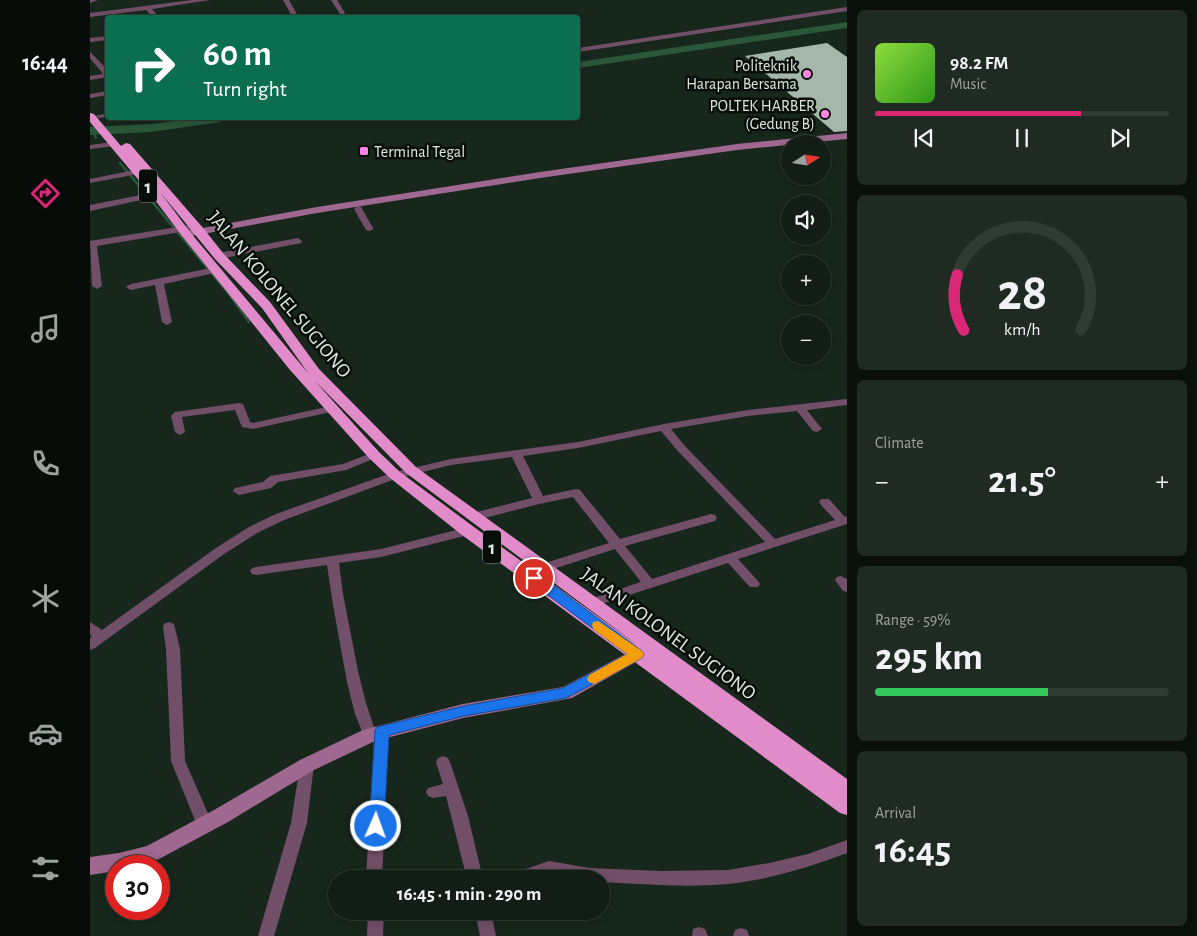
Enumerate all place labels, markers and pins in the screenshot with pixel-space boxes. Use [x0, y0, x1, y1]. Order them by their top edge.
place label: Politeknik Harapan Bersama [686, 58, 798, 92]
marker: Politeknik Harapan Bersama [801, 68, 813, 80]
place label: POLTEK HARBER (Gedung B) [709, 98, 815, 132]
marker: POLTEK HARBER (Gedung B) [819, 108, 831, 120]
place label: Terminal Tegal [374, 144, 465, 160]
marker: Terminal Tegal [358, 145, 370, 157]
pin [513, 557, 555, 599]

